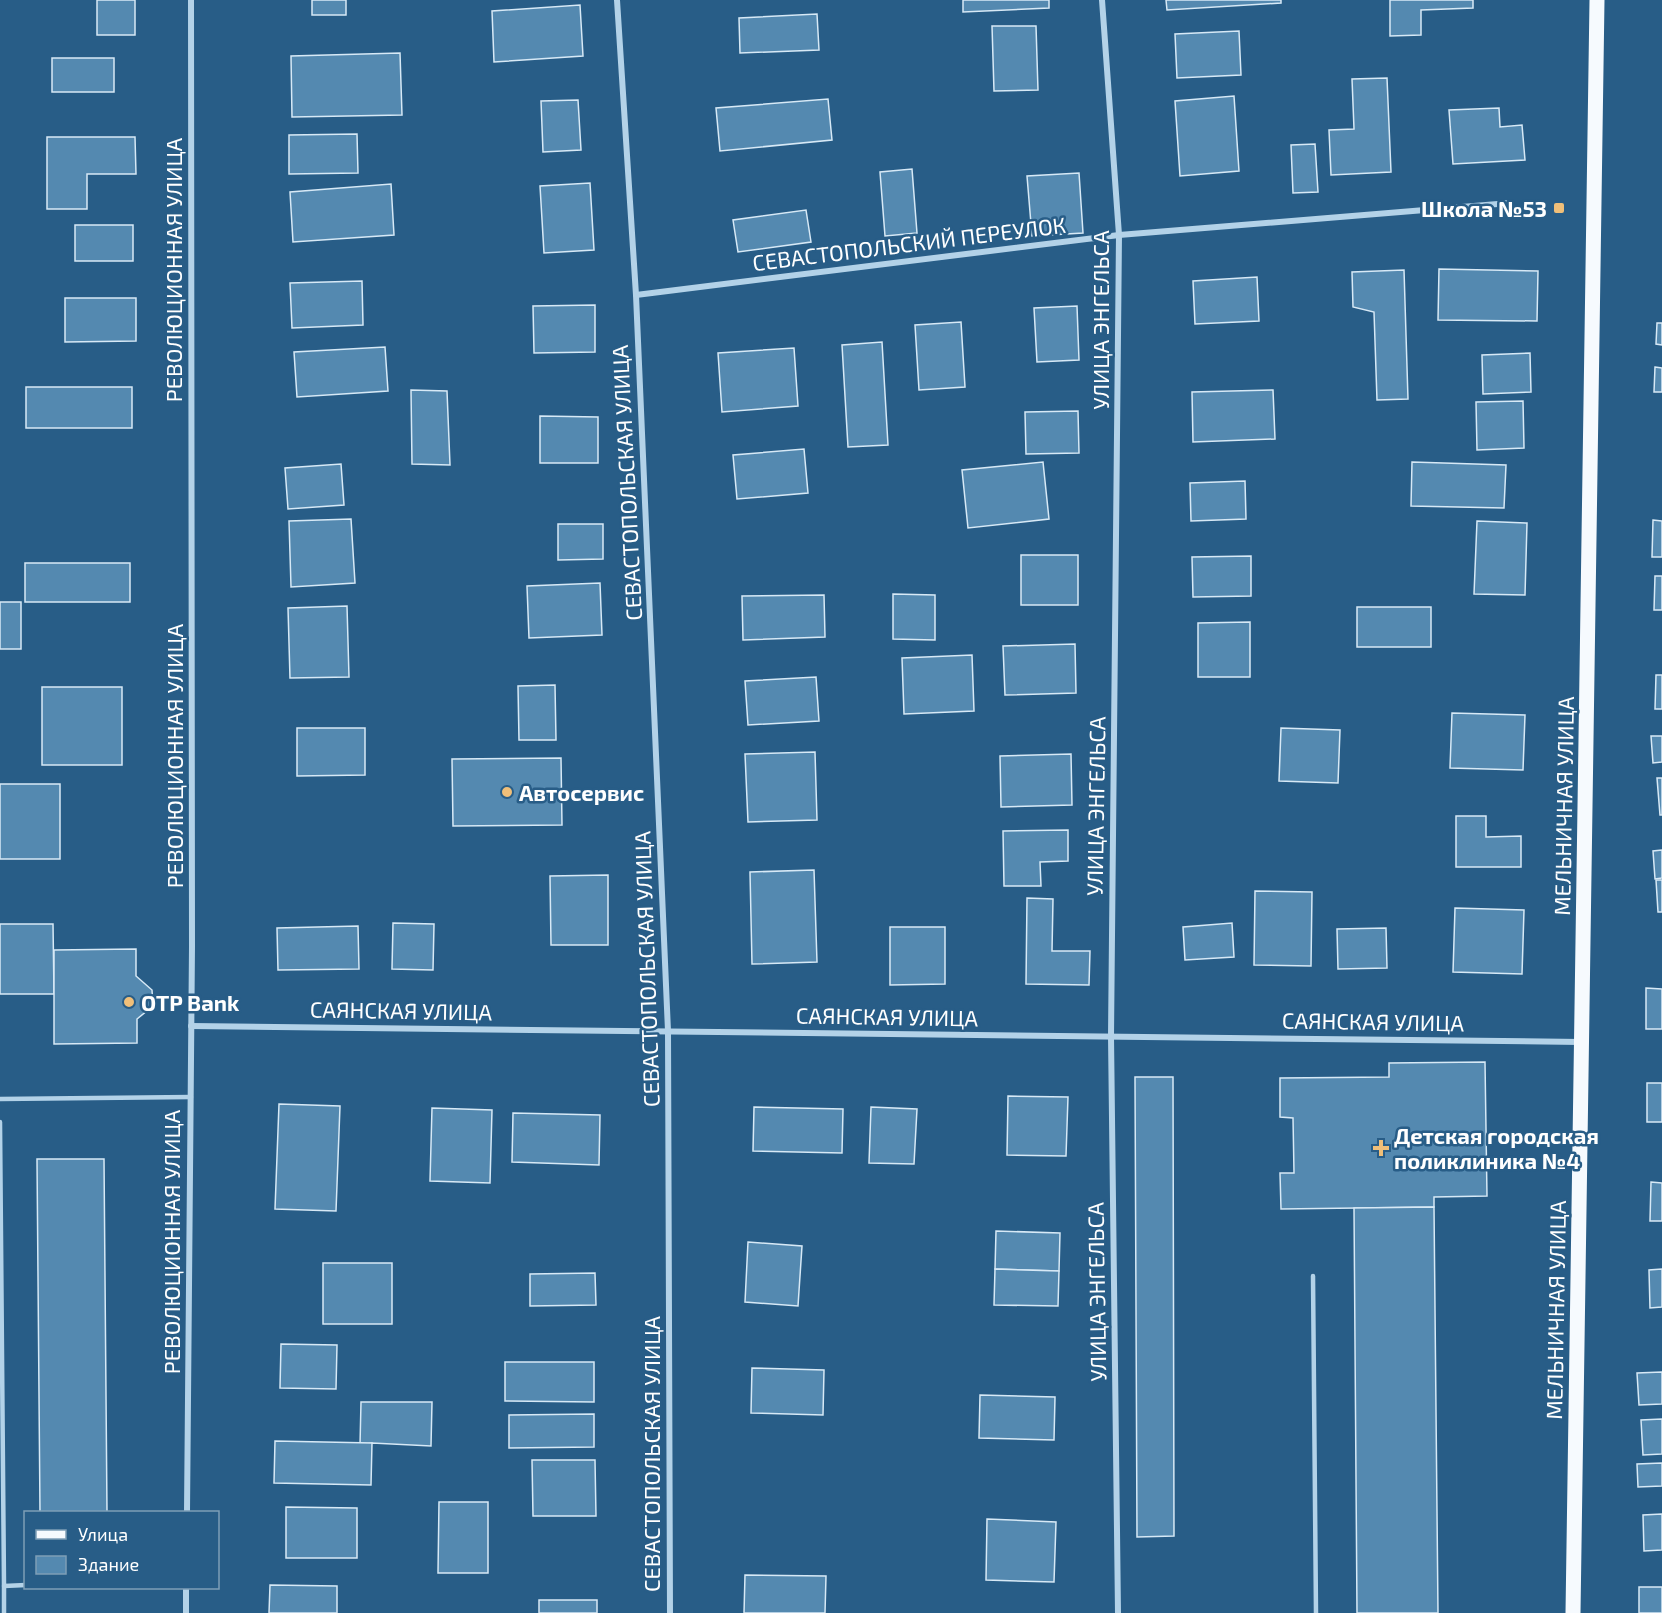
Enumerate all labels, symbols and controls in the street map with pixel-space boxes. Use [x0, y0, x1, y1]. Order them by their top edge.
street label: РЕВОЛЮЦИОННАЯ УЛИЦА [160, 137, 186, 402]
place label: Школа №53 [1421, 195, 1547, 221]
marker: Школа №53 [1552, 201, 1566, 215]
street label: СЕВАСТОПОЛЬСКИЙ ПЕРЕУЛОК [751, 211, 1067, 275]
street label: УЛИЦА ЭНГЕЛЬСА [1087, 230, 1113, 410]
street label: СЕВАСТОПОЛЬСКАЯ УЛИЦА [606, 344, 646, 622]
street label: РЕВОЛЮЦИОННАЯ УЛИЦА [161, 623, 187, 888]
street label: МЕЛЬНИЧНАЯ УЛИЦА [1548, 696, 1578, 916]
street label: УЛИЦА ЭНГЕЛЬСА [1080, 716, 1110, 896]
place label: Автосервис [519, 779, 644, 805]
marker: Автосервис [500, 785, 514, 799]
street label: СЕВАСТОПОЛЬСКАЯ УЛИЦА [628, 830, 664, 1107]
place label: OTP Bank [141, 989, 240, 1015]
marker: OTP Bank [122, 995, 136, 1009]
street label: САЯНСКАЯ УЛИЦА [310, 995, 493, 1025]
street label: САЯНСКАЯ УЛИЦА [796, 1001, 979, 1031]
street label: САЯНСКАЯ УЛИЦА [1282, 1006, 1465, 1036]
street label: РЕВОЛЮЦИОННАЯ УЛИЦА [158, 1109, 184, 1374]
place label: Детская городская поликлиника №4 [1394, 1122, 1599, 1173]
marker: Детская городская поликлиника №4 [1372, 1139, 1390, 1157]
street label: МЕЛЬНИЧНАЯ УЛИЦА [1540, 1200, 1570, 1420]
street label: УЛИЦА ЭНГЕЛЬСА [1081, 1202, 1111, 1382]
street label: СЕВАСТОПОЛЬСКАЯ УЛИЦА [638, 1316, 664, 1592]
legend [24, 1511, 219, 1589]
text: Улица [78, 1523, 128, 1545]
text: Здание [78, 1553, 139, 1575]

